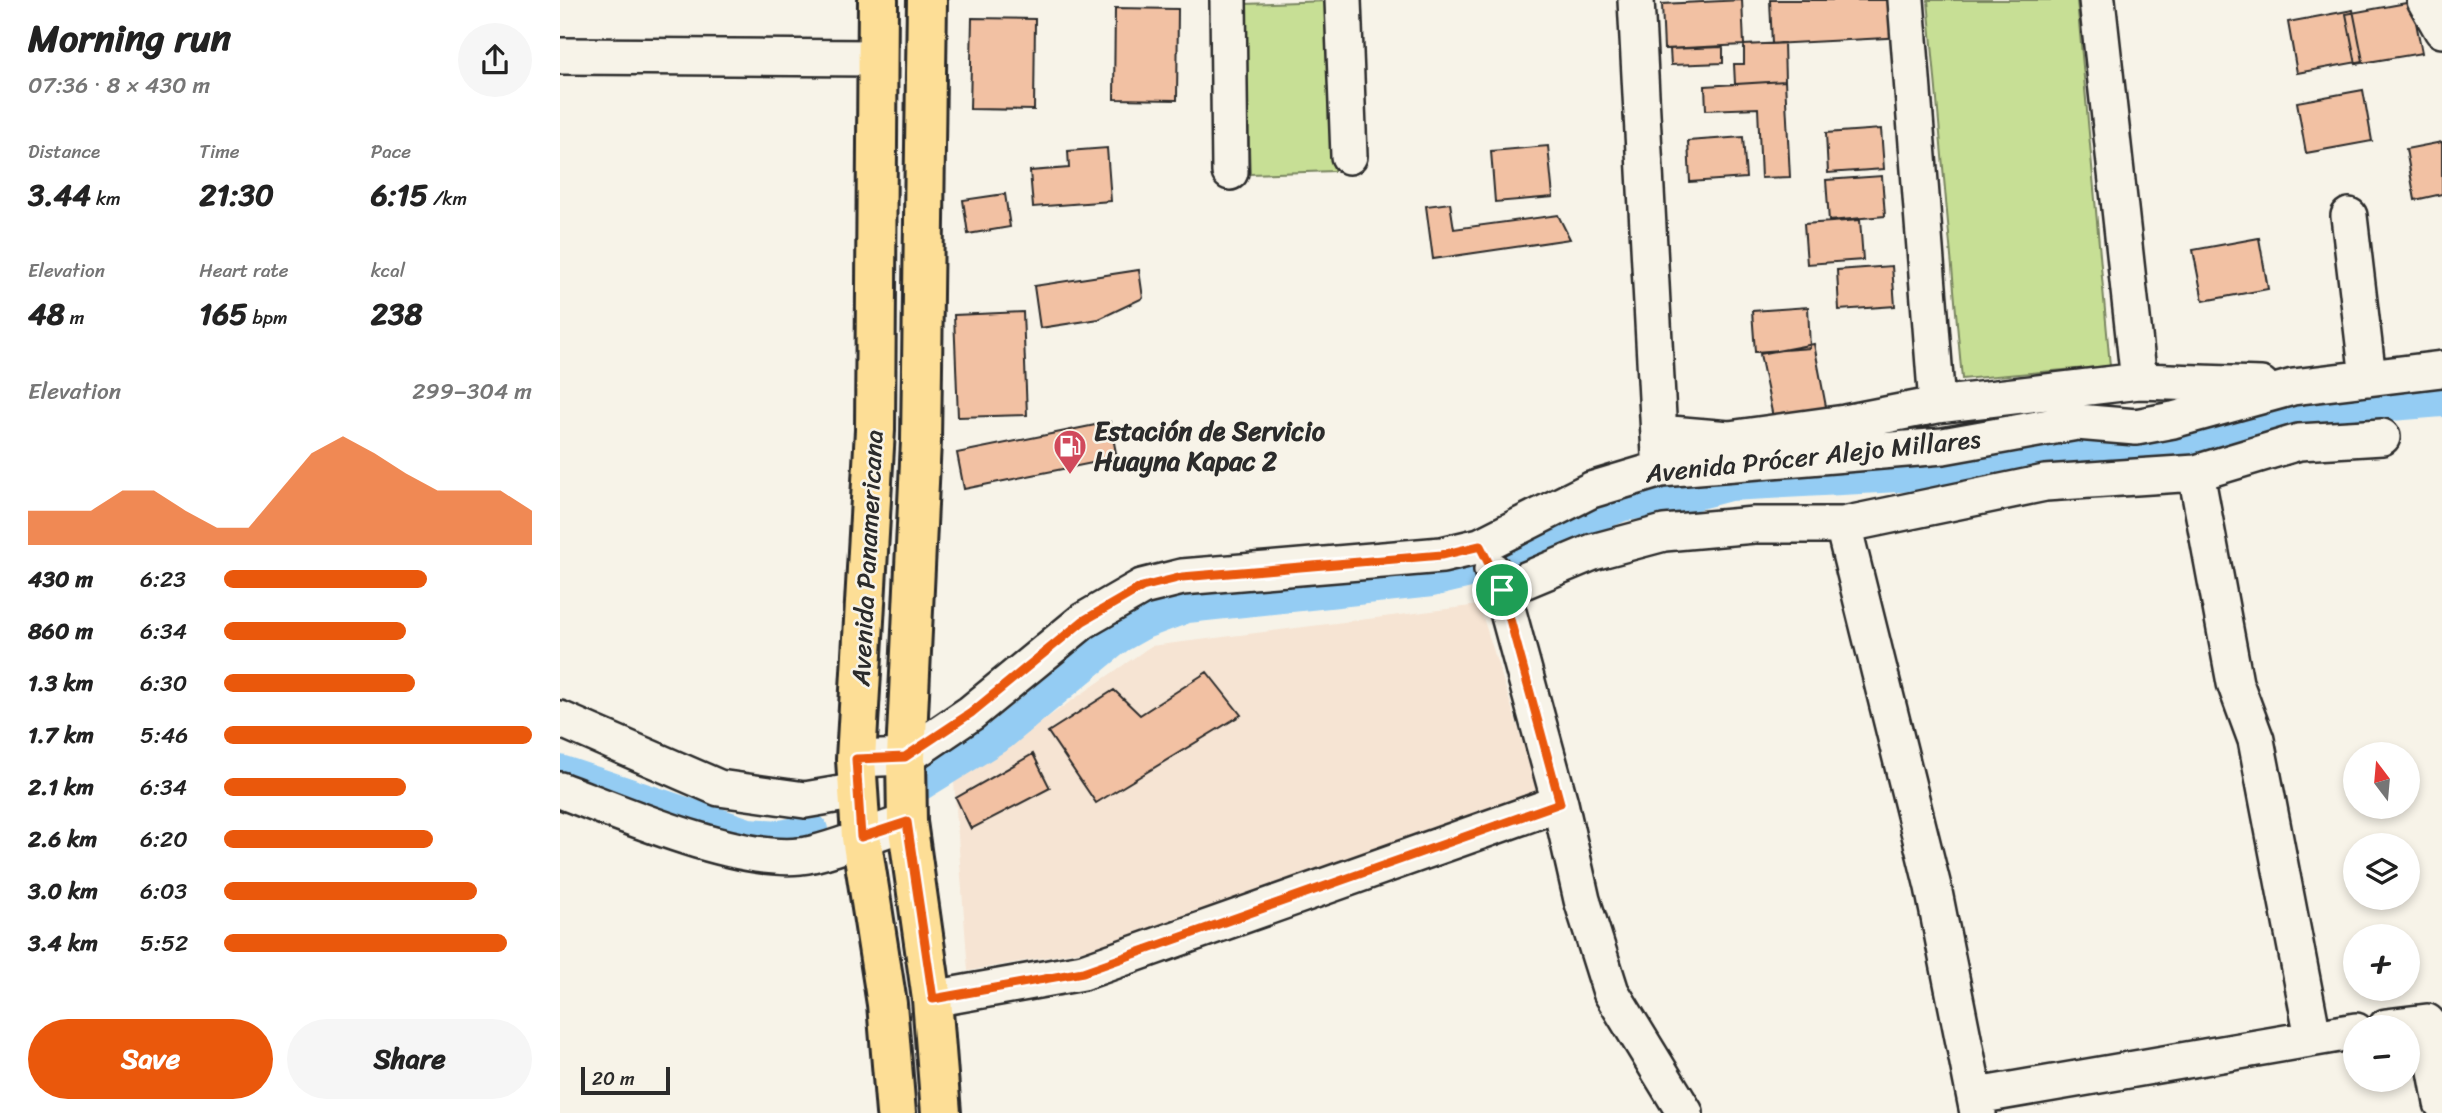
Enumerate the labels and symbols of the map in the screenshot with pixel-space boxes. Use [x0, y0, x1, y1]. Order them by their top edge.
place label: Estación de Servicio Huayna Kapac 2 [1094, 408, 1326, 484]
street label: Avenida Prócer Alejo Millares [1642, 415, 1983, 497]
fuel station icon: Estación de Servicio Huayna Kapac 2 [1051, 427, 1089, 476]
street label: Avenida Panamericana [837, 429, 897, 688]
pin [1472, 560, 1532, 620]
north arrow [2343, 742, 2420, 819]
scale bar [581, 1064, 670, 1096]

